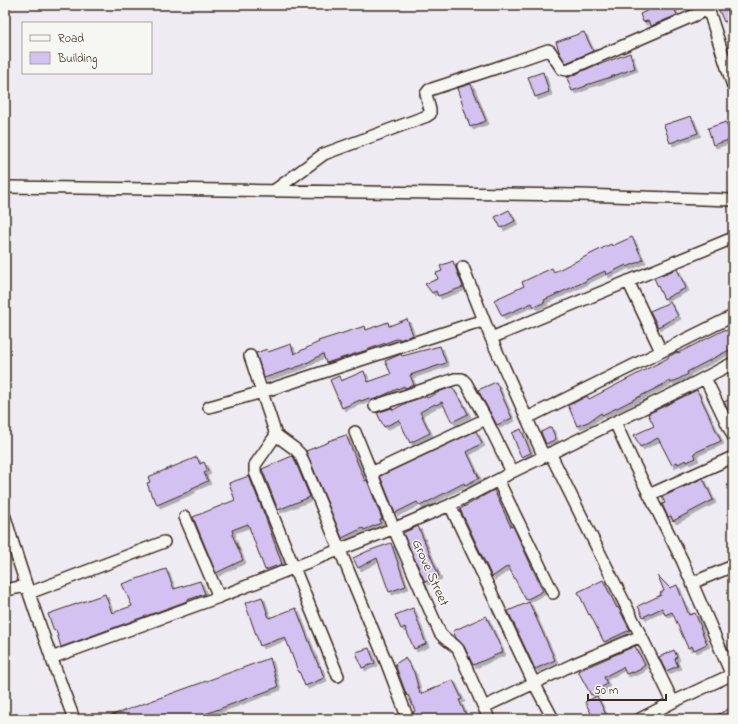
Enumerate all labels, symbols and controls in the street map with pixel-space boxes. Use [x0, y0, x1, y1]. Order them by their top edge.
legend [22, 22, 152, 74]
text: Road [58, 30, 84, 48]
text: Building [57, 50, 97, 69]
street label: Grove Street [406, 536, 454, 610]
scale bar [588, 676, 666, 702]
text: 50 m [594, 682, 618, 700]

